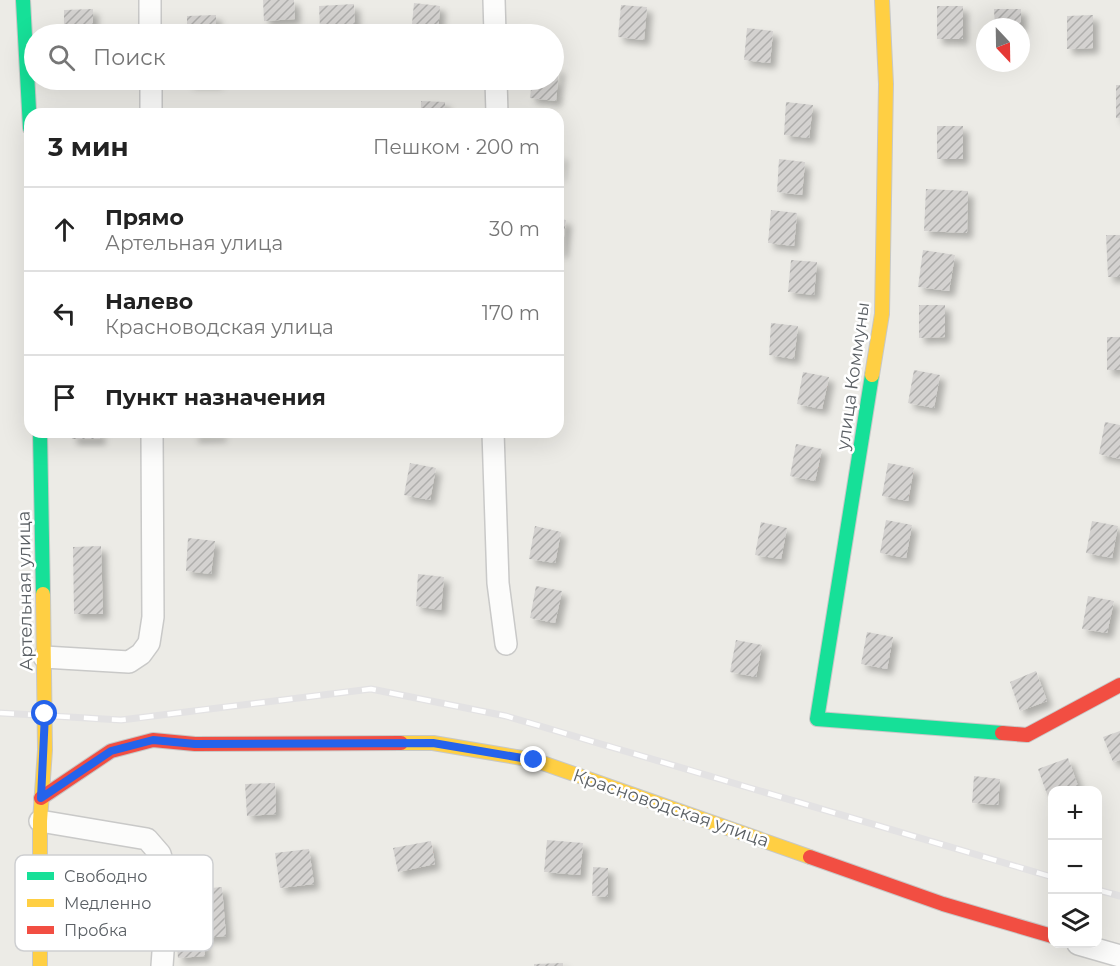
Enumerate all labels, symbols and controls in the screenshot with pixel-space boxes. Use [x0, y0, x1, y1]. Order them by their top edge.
north arrow [976, 18, 1030, 72]
search box [24, 24, 564, 90]
icon: search [45, 41, 78, 74]
text: Поиск [93, 44, 165, 71]
text: 3 мин [48, 131, 128, 163]
text: Пешком · 200 m [373, 135, 540, 159]
text: Прямо [105, 204, 184, 231]
icon: ahead [48, 213, 81, 246]
text: 30 m [489, 217, 540, 241]
text: Артельная улица [105, 231, 283, 255]
text: Налево [105, 288, 193, 315]
icon: left [48, 297, 81, 330]
text: 170 m [482, 301, 540, 325]
street label: улица Коммуны [832, 301, 874, 452]
text: Красноводская улица [105, 315, 334, 339]
icon: arrive [48, 381, 81, 414]
text: Пункт назначения [105, 384, 326, 411]
street label: Артельная улица [13, 511, 37, 671]
route start [31, 700, 57, 726]
route end [520, 746, 546, 772]
street label: Красноводская улица [570, 764, 772, 852]
map controls [1048, 786, 1102, 948]
button: + [1048, 786, 1102, 840]
button: − [1048, 840, 1102, 894]
legend [15, 855, 213, 951]
text: Свободно [64, 867, 147, 886]
text: Медленно [64, 894, 151, 913]
button: layers [1048, 894, 1102, 948]
text: Пробка [64, 921, 127, 940]

